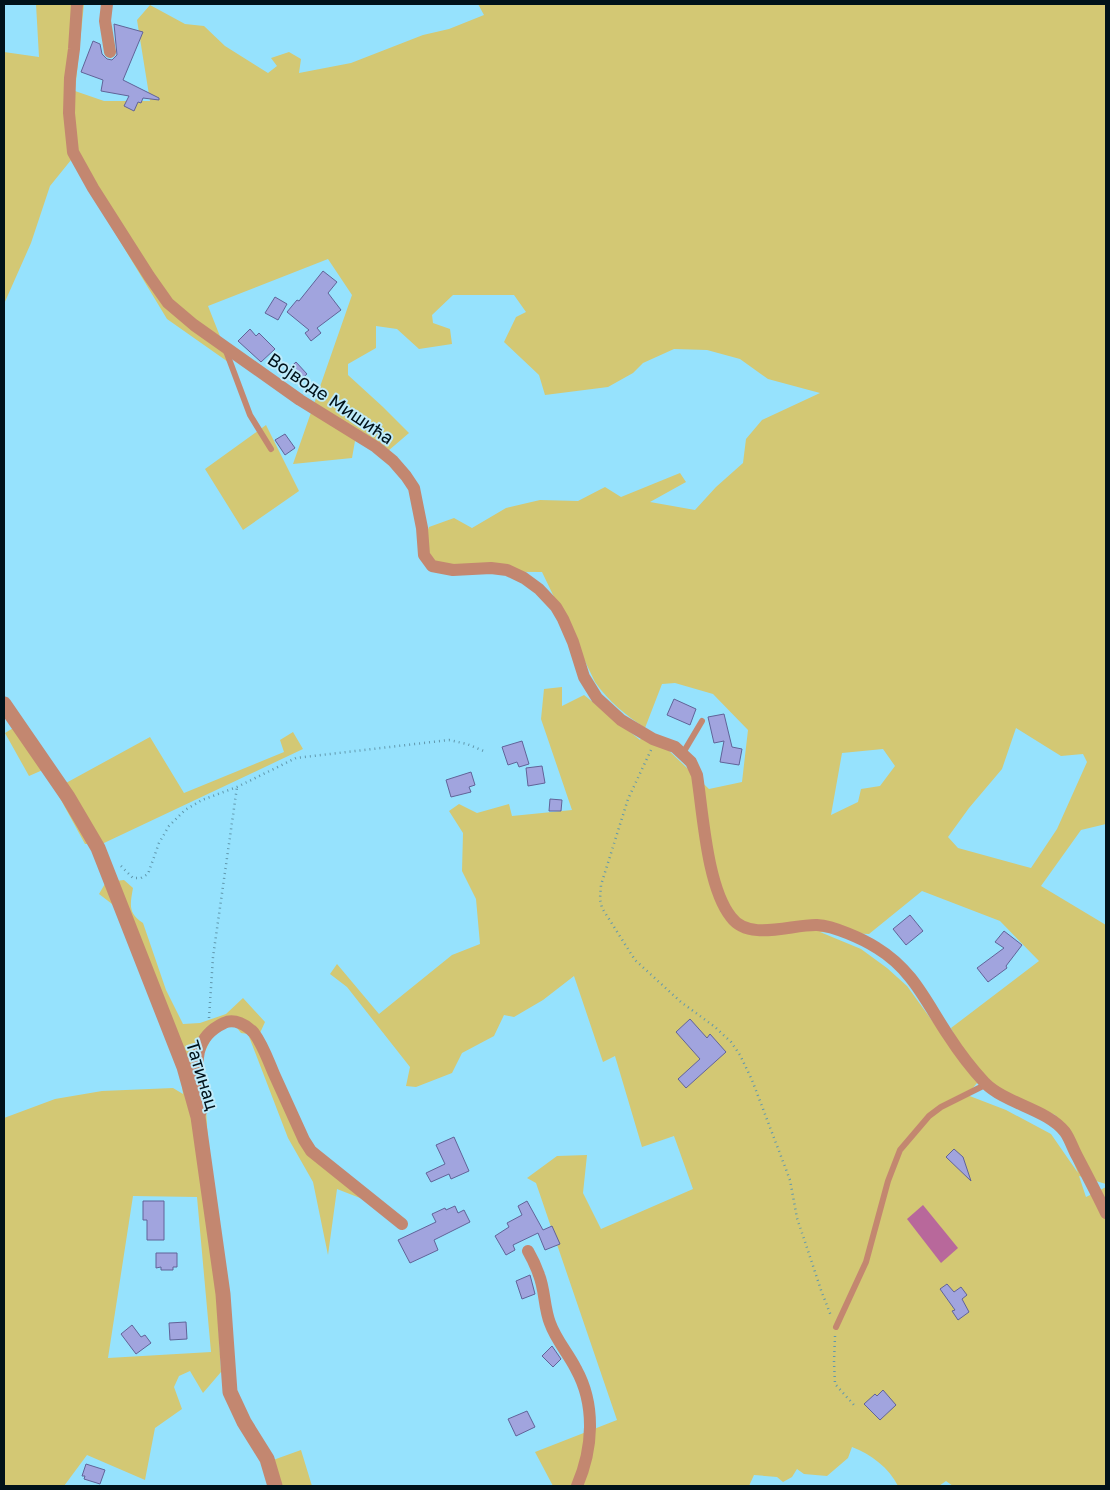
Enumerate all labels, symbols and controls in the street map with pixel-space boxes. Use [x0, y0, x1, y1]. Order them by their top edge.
street label: Војводе Мишића [264, 348, 398, 448]
street label: Татинац [182, 1038, 224, 1112]

